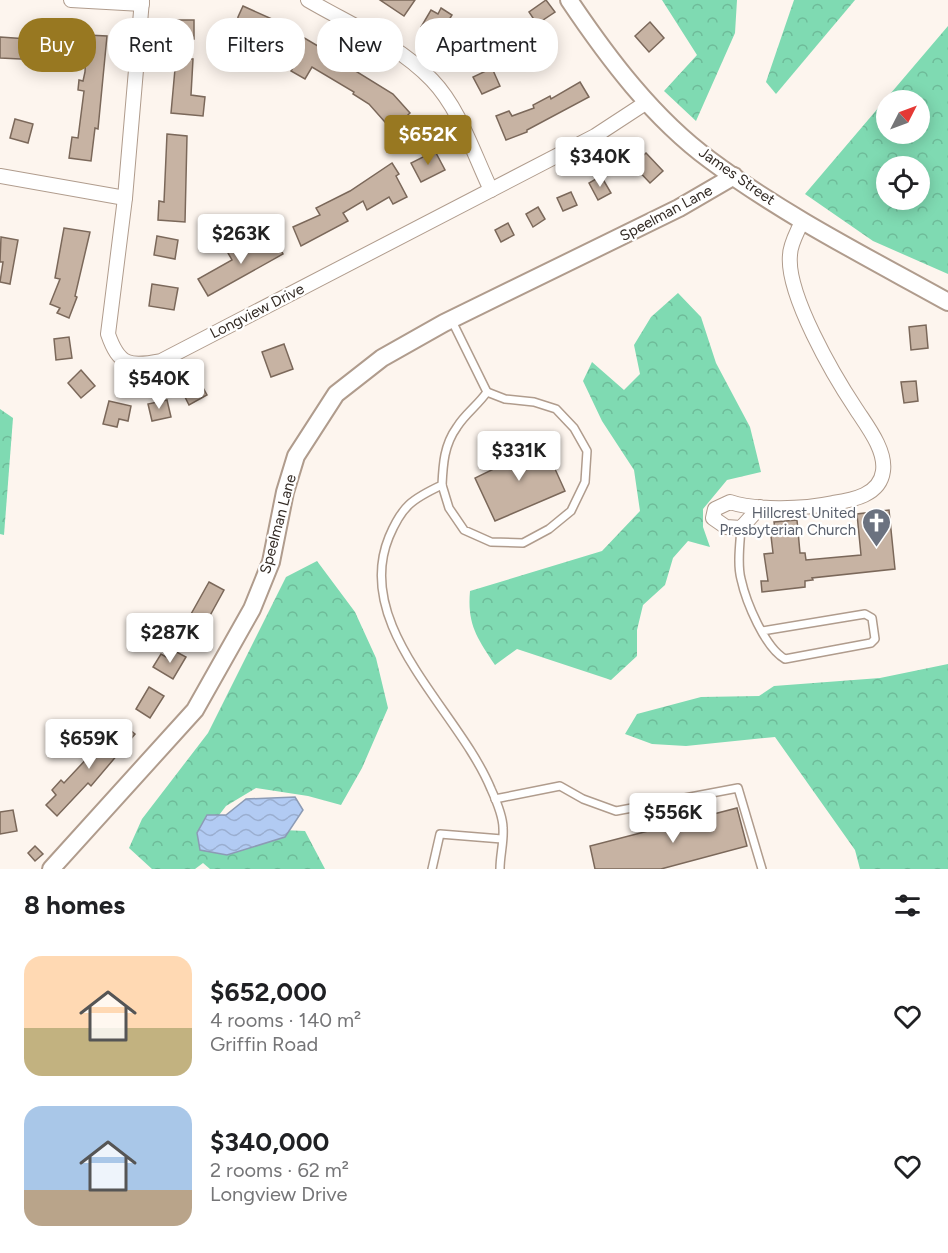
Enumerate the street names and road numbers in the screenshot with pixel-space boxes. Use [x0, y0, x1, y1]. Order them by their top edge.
street label: James Street [695, 143, 779, 209]
street label: Speelman Lane [617, 181, 715, 245]
street label: Longview Drive [207, 280, 307, 342]
street label: Speelman Lane [256, 472, 300, 576]

